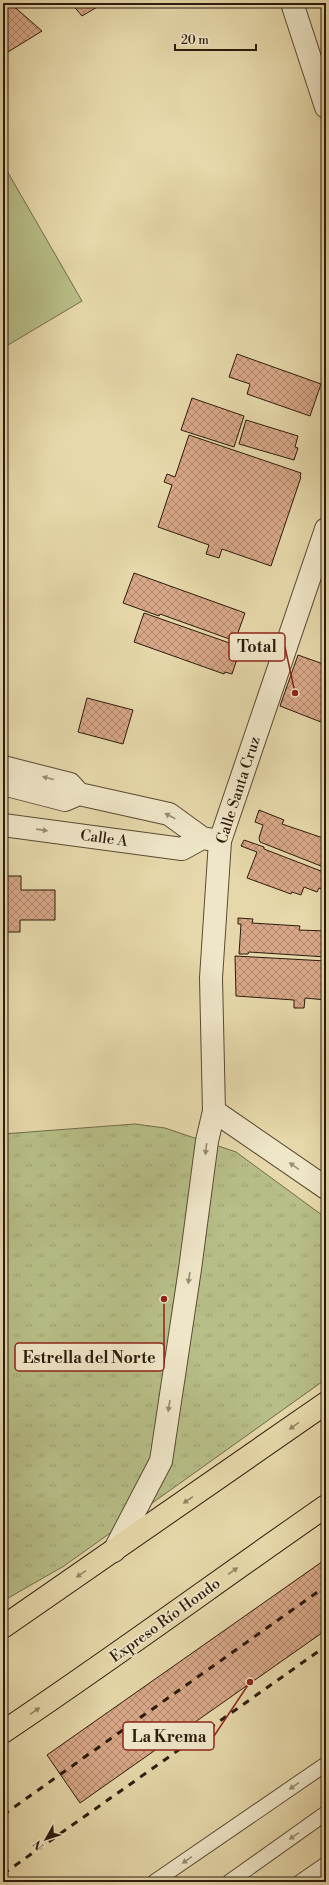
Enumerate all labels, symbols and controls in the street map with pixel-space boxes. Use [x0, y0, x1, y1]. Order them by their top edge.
scale bar [175, 26, 256, 52]
text: 20 m [181, 33, 209, 48]
callout: Total [229, 633, 285, 661]
text: Total [237, 637, 277, 657]
street label: Calle Santa Cruz [212, 734, 265, 846]
one-way arrow [41, 775, 53, 781]
one-way arrow [164, 813, 175, 819]
street label: Calle A [79, 826, 130, 851]
one-way arrow [36, 827, 48, 833]
one-way arrow [203, 1143, 209, 1155]
one-way arrow [289, 1162, 299, 1170]
one-way arrow [186, 1272, 192, 1284]
callout: Estrella del Norte [15, 1343, 164, 1371]
text: Estrella del Norte [22, 1348, 156, 1368]
one-way arrow [166, 1400, 172, 1412]
one-way arrow [289, 1422, 300, 1430]
one-way arrow [182, 1496, 193, 1504]
one-way arrow [228, 1567, 238, 1575]
one-way arrow [75, 1570, 86, 1578]
street label: Expreso Río Hondo [106, 1574, 224, 1667]
one-way arrow [30, 1707, 41, 1715]
callout: La Krema [123, 1722, 214, 1750]
text: La Krema [132, 1727, 207, 1747]
one-way arrow [289, 1782, 299, 1790]
north arrow [26, 1819, 66, 1859]
one-way arrow [289, 1832, 299, 1840]
text: N [31, 1837, 47, 1852]
one-way arrow [182, 1856, 192, 1864]

